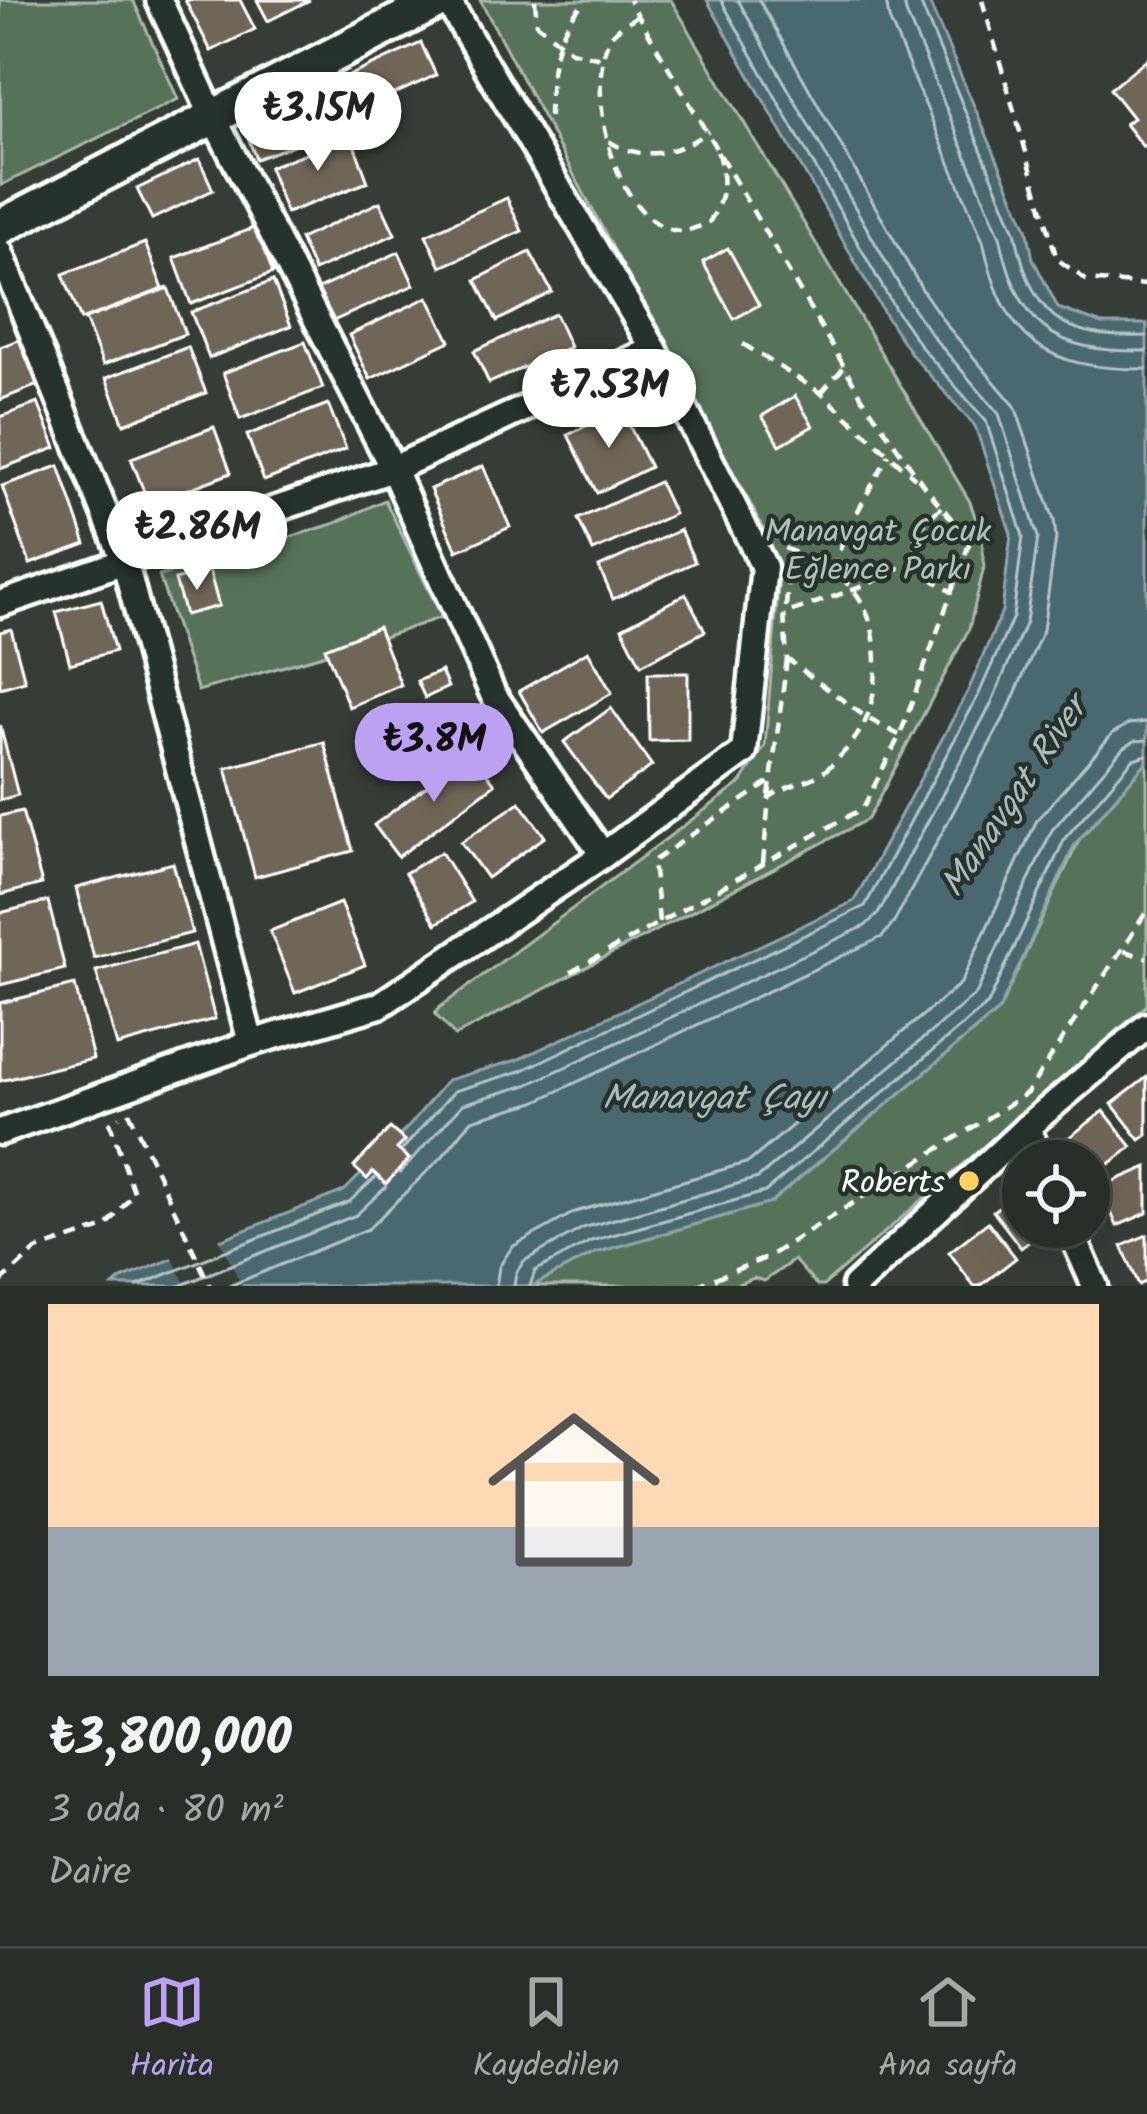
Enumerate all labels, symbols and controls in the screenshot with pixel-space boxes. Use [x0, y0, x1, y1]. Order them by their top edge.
pin: ₺3.15M [220, 72, 416, 174]
text: ₺3.15M [261, 80, 375, 142]
pin: ₺7.53M [511, 349, 707, 451]
text: ₺7.53M [549, 357, 669, 419]
pin: ₺2.86M [99, 491, 295, 593]
text: ₺2.86M [133, 499, 261, 561]
park label: Manavgat Çocuk Eğlence Parkı [765, 507, 992, 598]
water label: Manavgat River [926, 680, 1107, 910]
pin: ₺3.8M [350, 703, 518, 805]
text: ₺3.8M [382, 711, 486, 773]
water label: Manavgat Çayı [602, 1071, 829, 1128]
map controls [1002, 1140, 1110, 1248]
button: locate [1002, 1140, 1110, 1248]
place label: Roberts [841, 1158, 945, 1211]
marker: Roberts [956, 1168, 982, 1194]
icon: home [466, 1382, 682, 1598]
text: ₺3,800,000 [48, 1700, 292, 1781]
text: 3 oda · 80 m² [48, 1781, 284, 1843]
text: Daire [48, 1843, 131, 1905]
tab: Harita [129, 1969, 214, 2094]
tab: Kaydedilen [473, 1969, 619, 2094]
tab: Ana sayfa [878, 1969, 1018, 2094]

